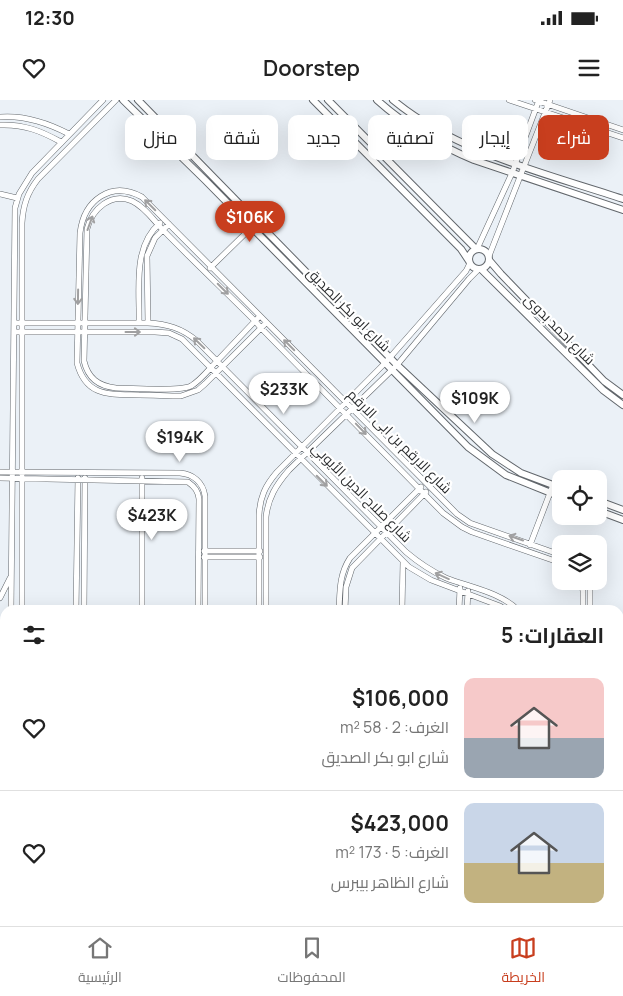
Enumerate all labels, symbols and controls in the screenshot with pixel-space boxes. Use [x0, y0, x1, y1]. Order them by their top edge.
text: 12:30 [25, 5, 75, 31]
text: Doorstep [263, 53, 360, 83]
icon: heart [20, 54, 48, 82]
icon: menu [575, 54, 603, 82]
chip: منزل [125, 115, 196, 160]
chip: شقة [206, 115, 278, 160]
chip: جديد [288, 115, 358, 160]
chip: تصفية [368, 115, 452, 160]
chip: إيجار [462, 115, 528, 160]
chip: شراء [538, 115, 609, 160]
one-way arrow [144, 199, 156, 211]
pin: $106K [215, 200, 285, 243]
text: $106K [226, 206, 274, 228]
one-way arrow [86, 216, 95, 231]
street label: شارع ابو بكر الصديق [303, 263, 395, 355]
one-way arrow [216, 282, 228, 294]
one-way arrow [73, 288, 83, 304]
street label: شارع احمد بدوى [521, 290, 599, 368]
one-way arrow [124, 327, 140, 337]
one-way arrow [192, 337, 205, 349]
one-way arrow [282, 339, 295, 351]
pin: $233K [249, 372, 319, 415]
text: $233K [260, 378, 308, 400]
pin: $109K [440, 382, 510, 424]
street label: شارع الارقم بن ابى الارقم [343, 385, 456, 498]
text: $109K [451, 387, 499, 409]
pin: $194K [145, 420, 215, 463]
one-way arrow [355, 423, 368, 435]
text: $194K [156, 426, 204, 448]
street label: شارع صلاح الدين الأيوبي [306, 438, 416, 548]
map controls [552, 470, 607, 590]
button: locate [552, 470, 607, 525]
one-way arrow [316, 474, 328, 487]
pin: $423K [117, 498, 187, 541]
text: $423K [128, 504, 176, 526]
one-way arrow [508, 533, 524, 543]
button: layers [552, 535, 607, 590]
one-way arrow [435, 570, 450, 580]
icon: filters [20, 621, 48, 649]
text: العقارات: 5 [501, 621, 604, 649]
text: $106,000 [352, 684, 449, 712]
icon: home [504, 698, 564, 758]
icon: heart [20, 714, 48, 742]
text: الغرف: 2 · 58 m² [340, 716, 449, 738]
text: شارع ابو بكر الصديق [321, 746, 449, 768]
text: $423,000 [350, 809, 449, 837]
icon: home [504, 823, 564, 883]
icon: heart [20, 839, 48, 867]
text: الغرف: 5 · 173 m² [335, 841, 449, 863]
text: شارع الظاهر بيبرس [331, 871, 449, 893]
tab: الرئيسية [78, 934, 122, 990]
tab: المحفوظات [278, 934, 346, 990]
tab: الخريطة [501, 934, 545, 990]

